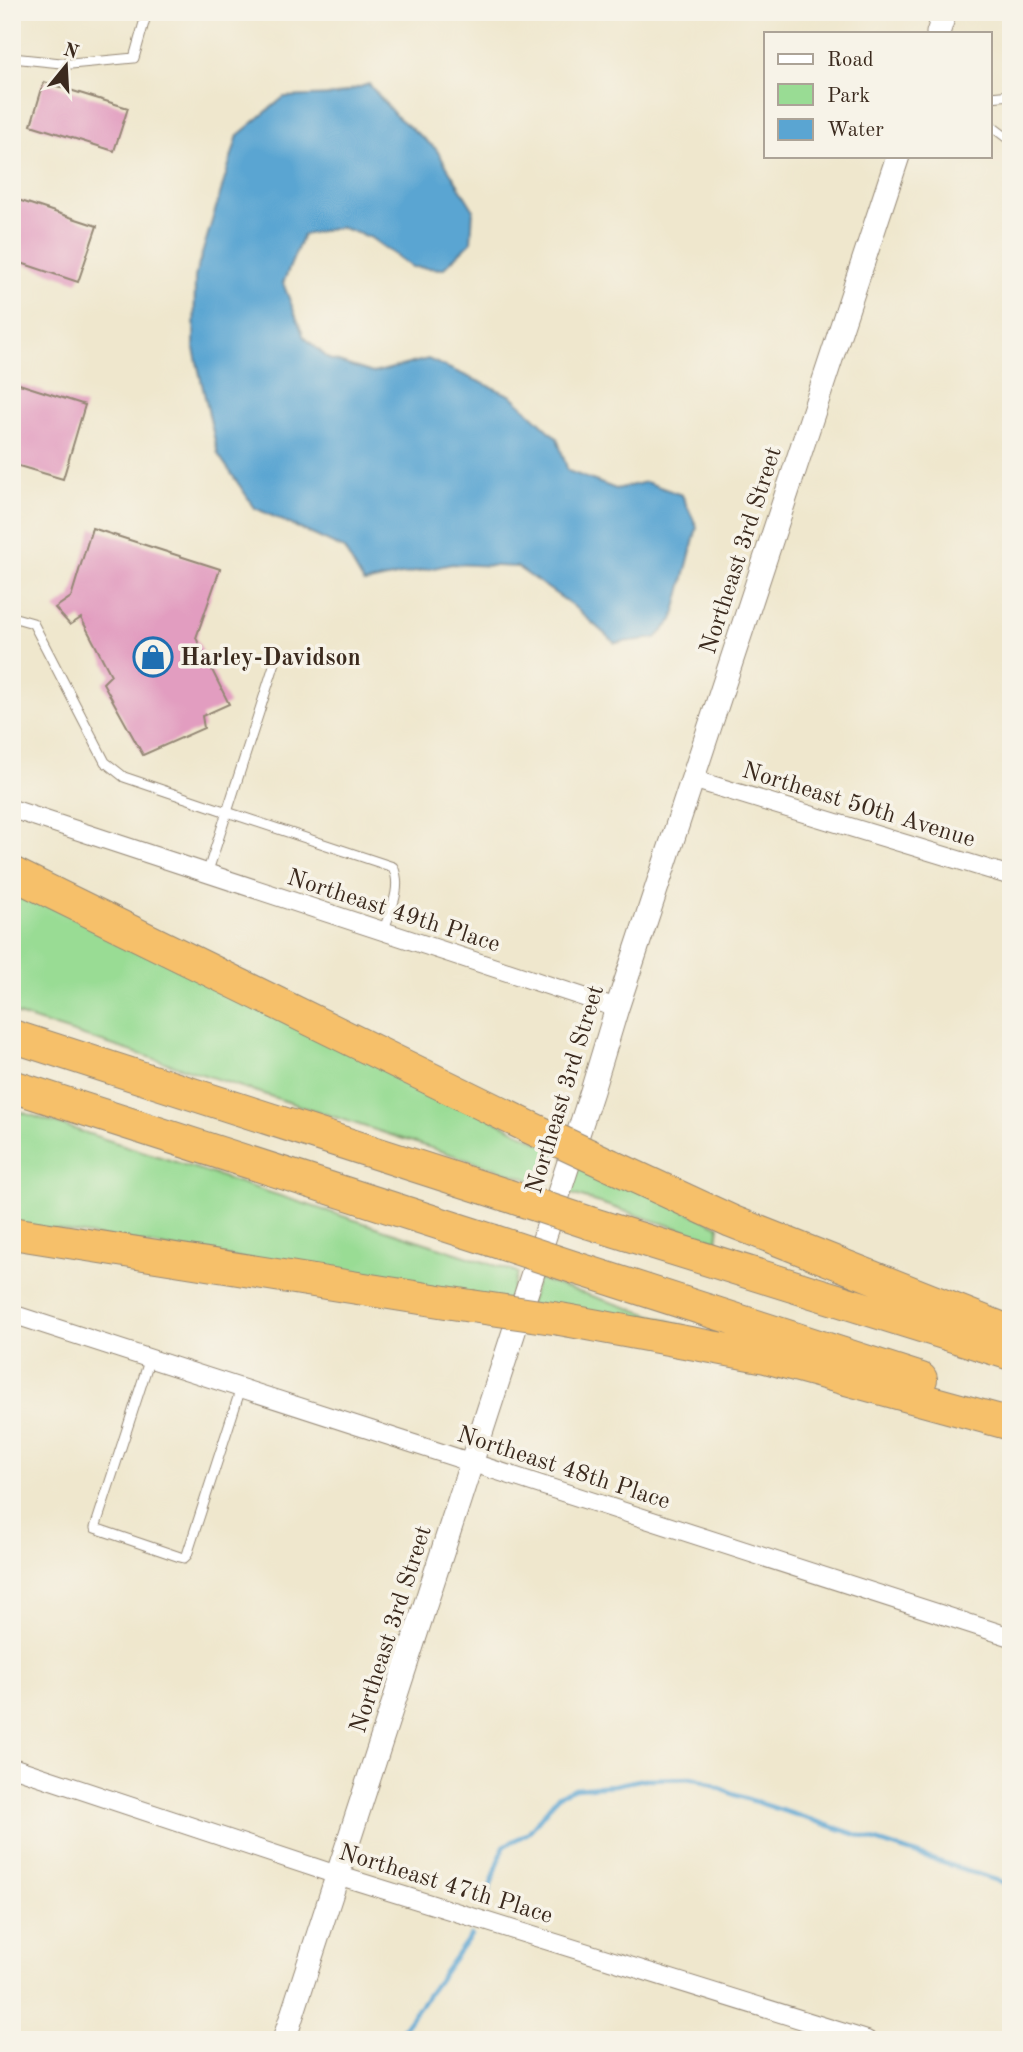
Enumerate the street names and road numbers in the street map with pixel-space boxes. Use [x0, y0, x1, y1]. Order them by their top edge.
street label: Northeast 3rd Street [697, 444, 787, 657]
street label: Northeast 50th Avenue [739, 759, 978, 853]
street label: Northeast 49th Place [284, 866, 503, 958]
street label: Northeast 3rd Street [523, 982, 609, 1197]
street label: Northeast 48th Place [454, 1423, 673, 1515]
street label: Northeast 3rd Street [347, 1523, 437, 1736]
street label: Northeast 47th Place [336, 1841, 555, 1929]

